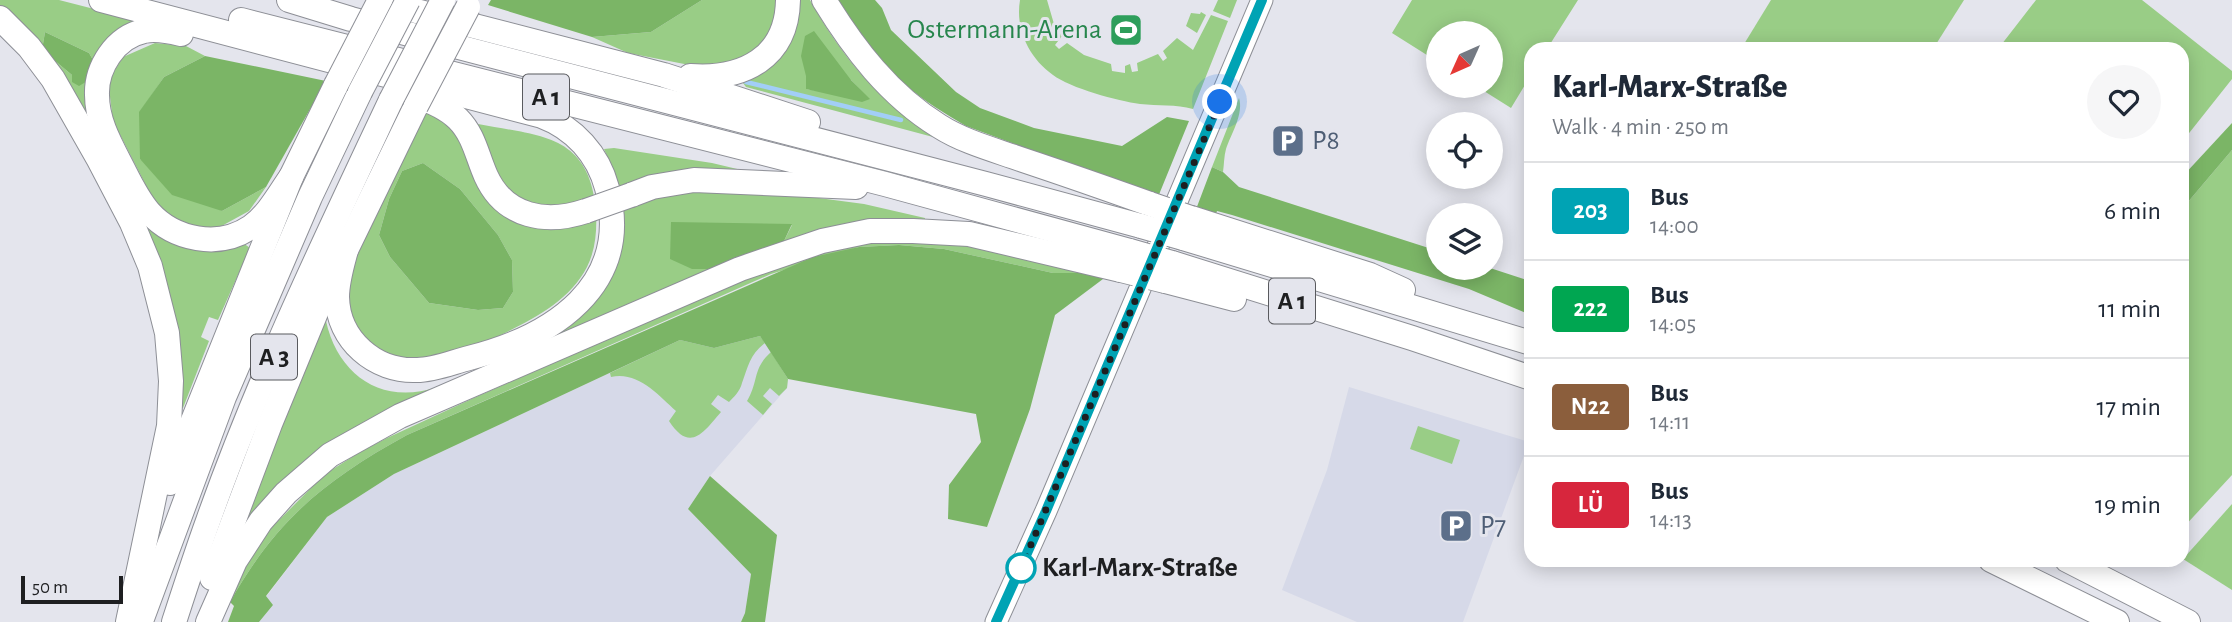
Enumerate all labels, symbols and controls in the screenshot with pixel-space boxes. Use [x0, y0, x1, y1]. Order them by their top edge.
sports icon: Ostermann-Arena [1107, 11, 1145, 49]
place label: Ostermann-Arena [907, 16, 1102, 44]
north arrow [1426, 21, 1503, 98]
map controls [1426, 21, 1503, 280]
button: heart [2087, 65, 2161, 139]
text: Karl-Marx-Straße [1552, 71, 1788, 104]
road number: A 1 [523, 74, 569, 120]
your location [1202, 84, 1237, 119]
button: locate [1426, 112, 1503, 189]
text: Walk · 4 min · 250 m [1552, 116, 1729, 139]
parking icon: P8 [1269, 122, 1307, 160]
place label: P8 [1312, 127, 1340, 155]
text: Bus [1650, 184, 1689, 210]
text: 6 min [2104, 198, 2161, 224]
text: 203 [1573, 199, 1608, 223]
button: layers [1426, 203, 1503, 280]
text: 14:00 [1650, 215, 1699, 238]
road number: A 1 [1269, 278, 1315, 324]
text: Bus [1650, 282, 1689, 308]
text: 11 min [2098, 296, 2161, 322]
text: 222 [1574, 297, 1607, 321]
text: 14:05 [1650, 313, 1696, 336]
road number: A 3 [251, 334, 297, 380]
text: Bus [1650, 380, 1689, 406]
text: 17 min [2096, 394, 2161, 420]
text: N22 [1571, 395, 1610, 419]
text: 14:11 [1650, 411, 1690, 434]
text: Bus [1650, 478, 1689, 504]
text: 19 min [2095, 492, 2161, 518]
text: LÜ [1578, 493, 1603, 517]
parking icon: P7 [1437, 507, 1475, 545]
text: 14:13 [1650, 509, 1692, 532]
place label: P7 [1480, 512, 1506, 540]
marker: Karl-Marx-Straße [1006, 553, 1036, 583]
place label: Karl-Marx-Straße [1042, 554, 1238, 582]
scale bar [21, 573, 122, 605]
text: 50 m [32, 578, 68, 597]

